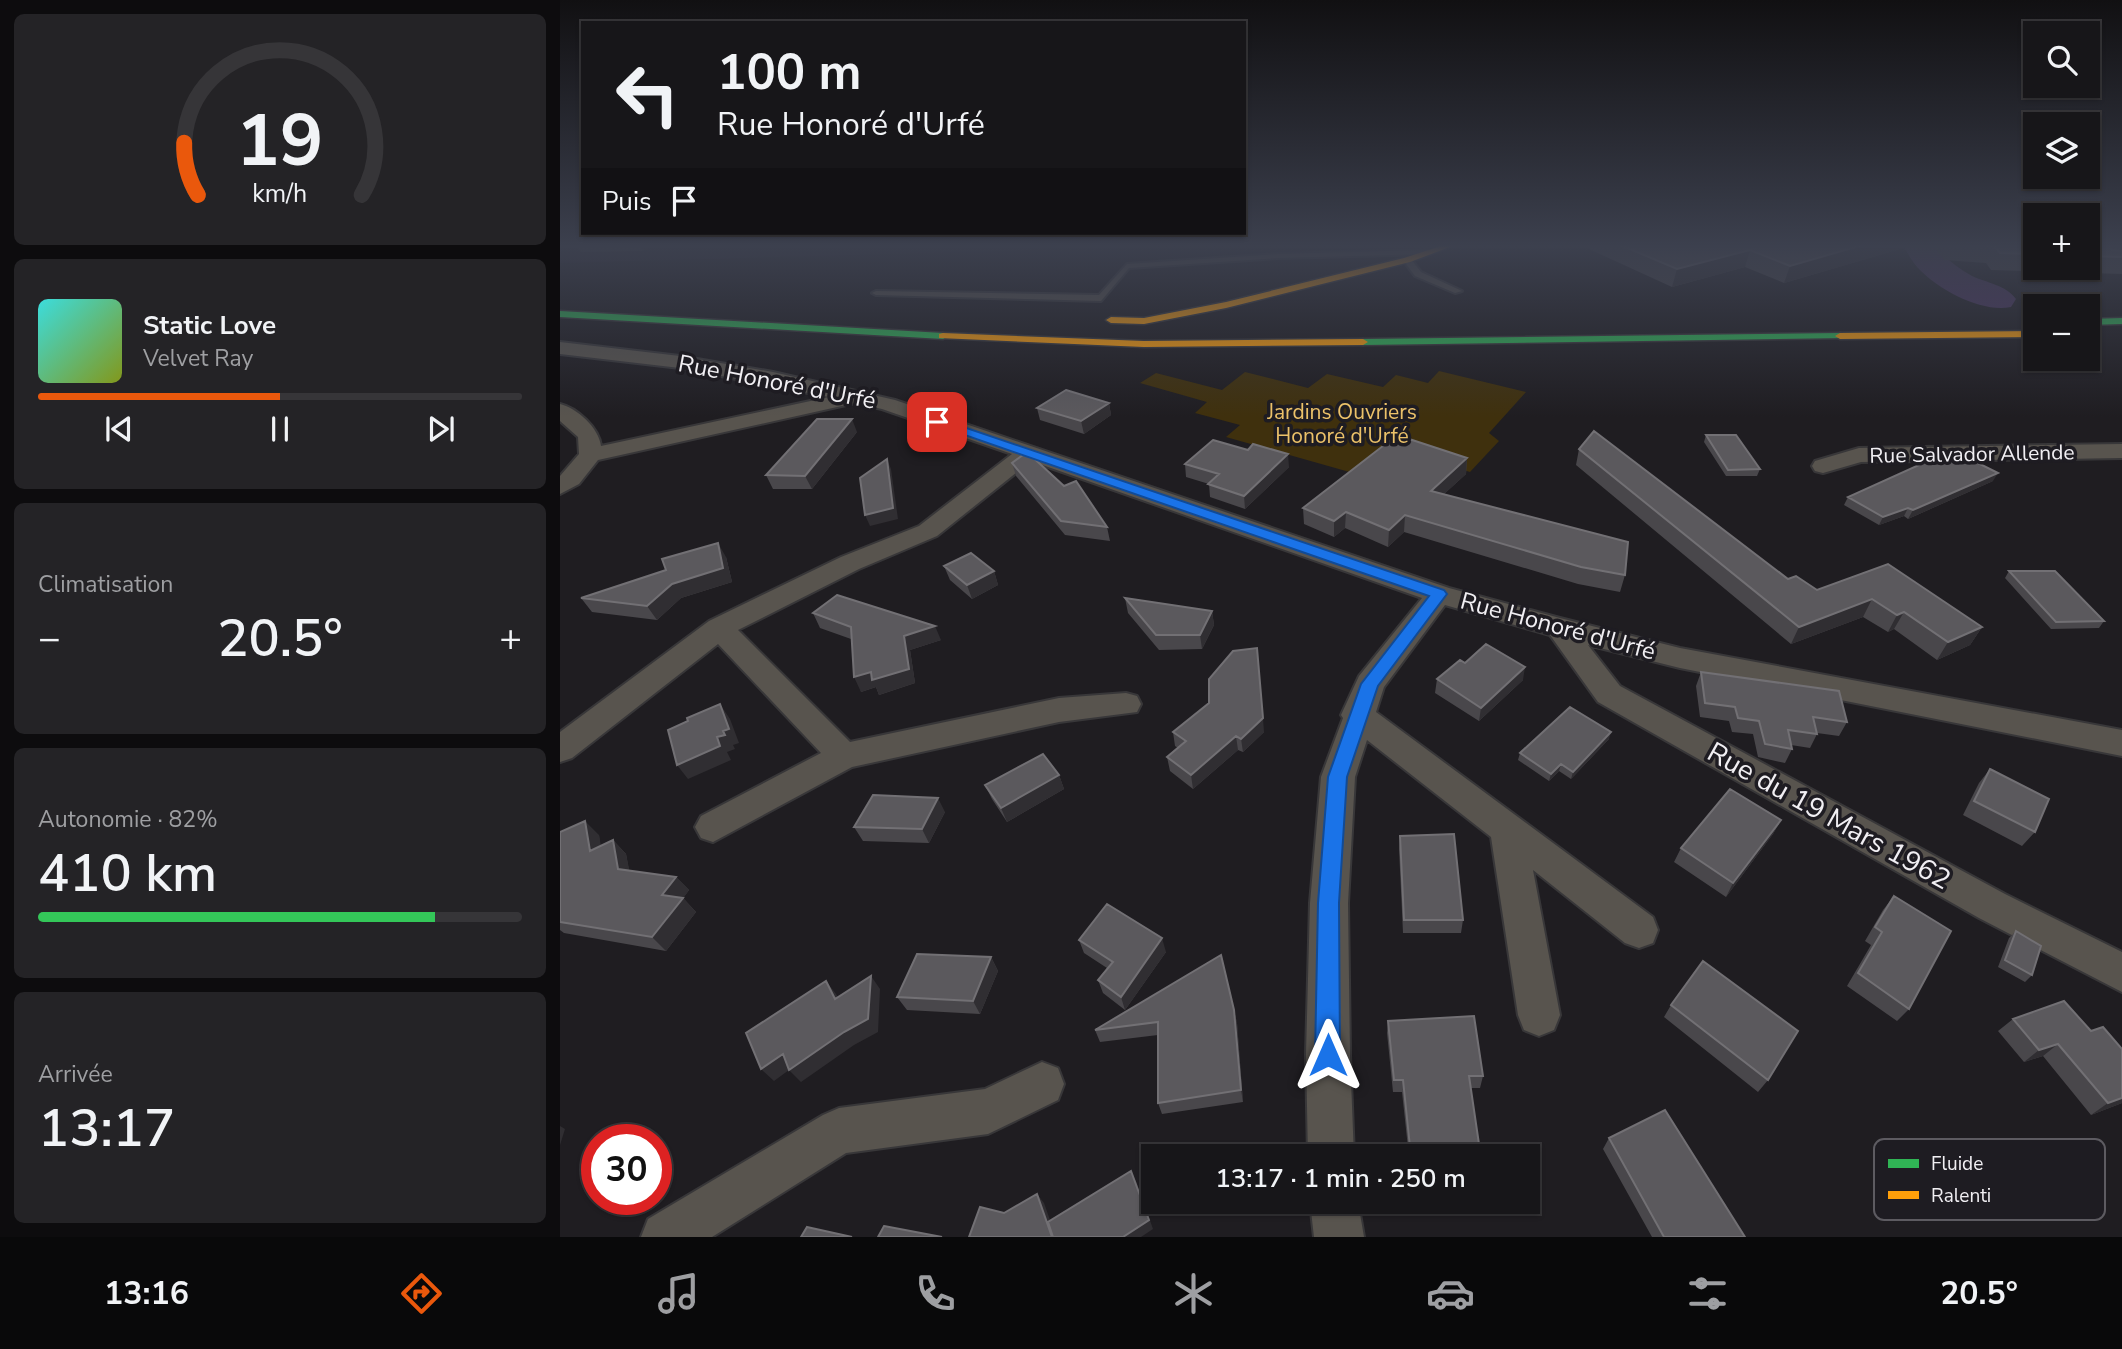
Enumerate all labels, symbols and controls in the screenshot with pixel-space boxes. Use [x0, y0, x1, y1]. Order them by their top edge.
map controls [2023, 21, 2100, 371]
button: search [2023, 21, 2100, 98]
text: 100 m [717, 39, 861, 106]
icon: left [602, 49, 693, 140]
text: 19 [236, 92, 324, 192]
text: Rue Honoré d'Urfé [717, 103, 985, 146]
button: layers [2023, 112, 2100, 189]
text: km/h [252, 177, 308, 211]
icon: arrive [665, 182, 703, 220]
text: Puis [602, 184, 651, 219]
button: + [2023, 203, 2100, 280]
button: − [2023, 294, 2100, 371]
text: Static Love [143, 308, 276, 343]
text: Velvet Ray [143, 343, 253, 374]
street label: Rue Honoré d'Urfé [675, 347, 879, 417]
pin [907, 392, 967, 452]
park label: Jardins Ouvriers Honoré d'Urfé [1266, 398, 1417, 450]
icon: arrive [918, 403, 956, 441]
icon: previous [100, 410, 138, 448]
icon: pause [261, 410, 299, 448]
icon: next [422, 410, 460, 448]
street label: Rue Salvador Allende [1869, 438, 2075, 470]
text: Climatisation [38, 569, 173, 600]
street label: Rue Honoré d'Urfé [1457, 585, 1659, 667]
text: 20.5° [217, 603, 343, 674]
text: − [38, 613, 61, 664]
text: + [499, 613, 522, 664]
street label: Rue du 19 Mars 1962 [1700, 733, 1958, 899]
text: Autonomie · 82% [38, 804, 218, 835]
text: 410 km [38, 838, 217, 909]
position arrow [1291, 1018, 1365, 1092]
text: Arrivée [38, 1059, 113, 1090]
text: 13:17 [38, 1093, 175, 1164]
speed limit sign: 30 [581, 1124, 672, 1215]
legend [1874, 1139, 2105, 1220]
text: Fluide [1931, 1151, 1983, 1177]
text: 13:17 · 1 min · 250 m [1215, 1161, 1466, 1196]
text: Ralenti [1931, 1183, 1991, 1209]
icon: directions [397, 1269, 446, 1318]
icon: music [654, 1269, 703, 1318]
icon: phone [911, 1269, 960, 1318]
icon: climate [1169, 1269, 1218, 1318]
icon: car [1426, 1269, 1475, 1318]
icon: filters [1683, 1269, 1732, 1318]
text: 13:16 [104, 1272, 189, 1315]
text: 20.5° [1940, 1272, 2018, 1315]

